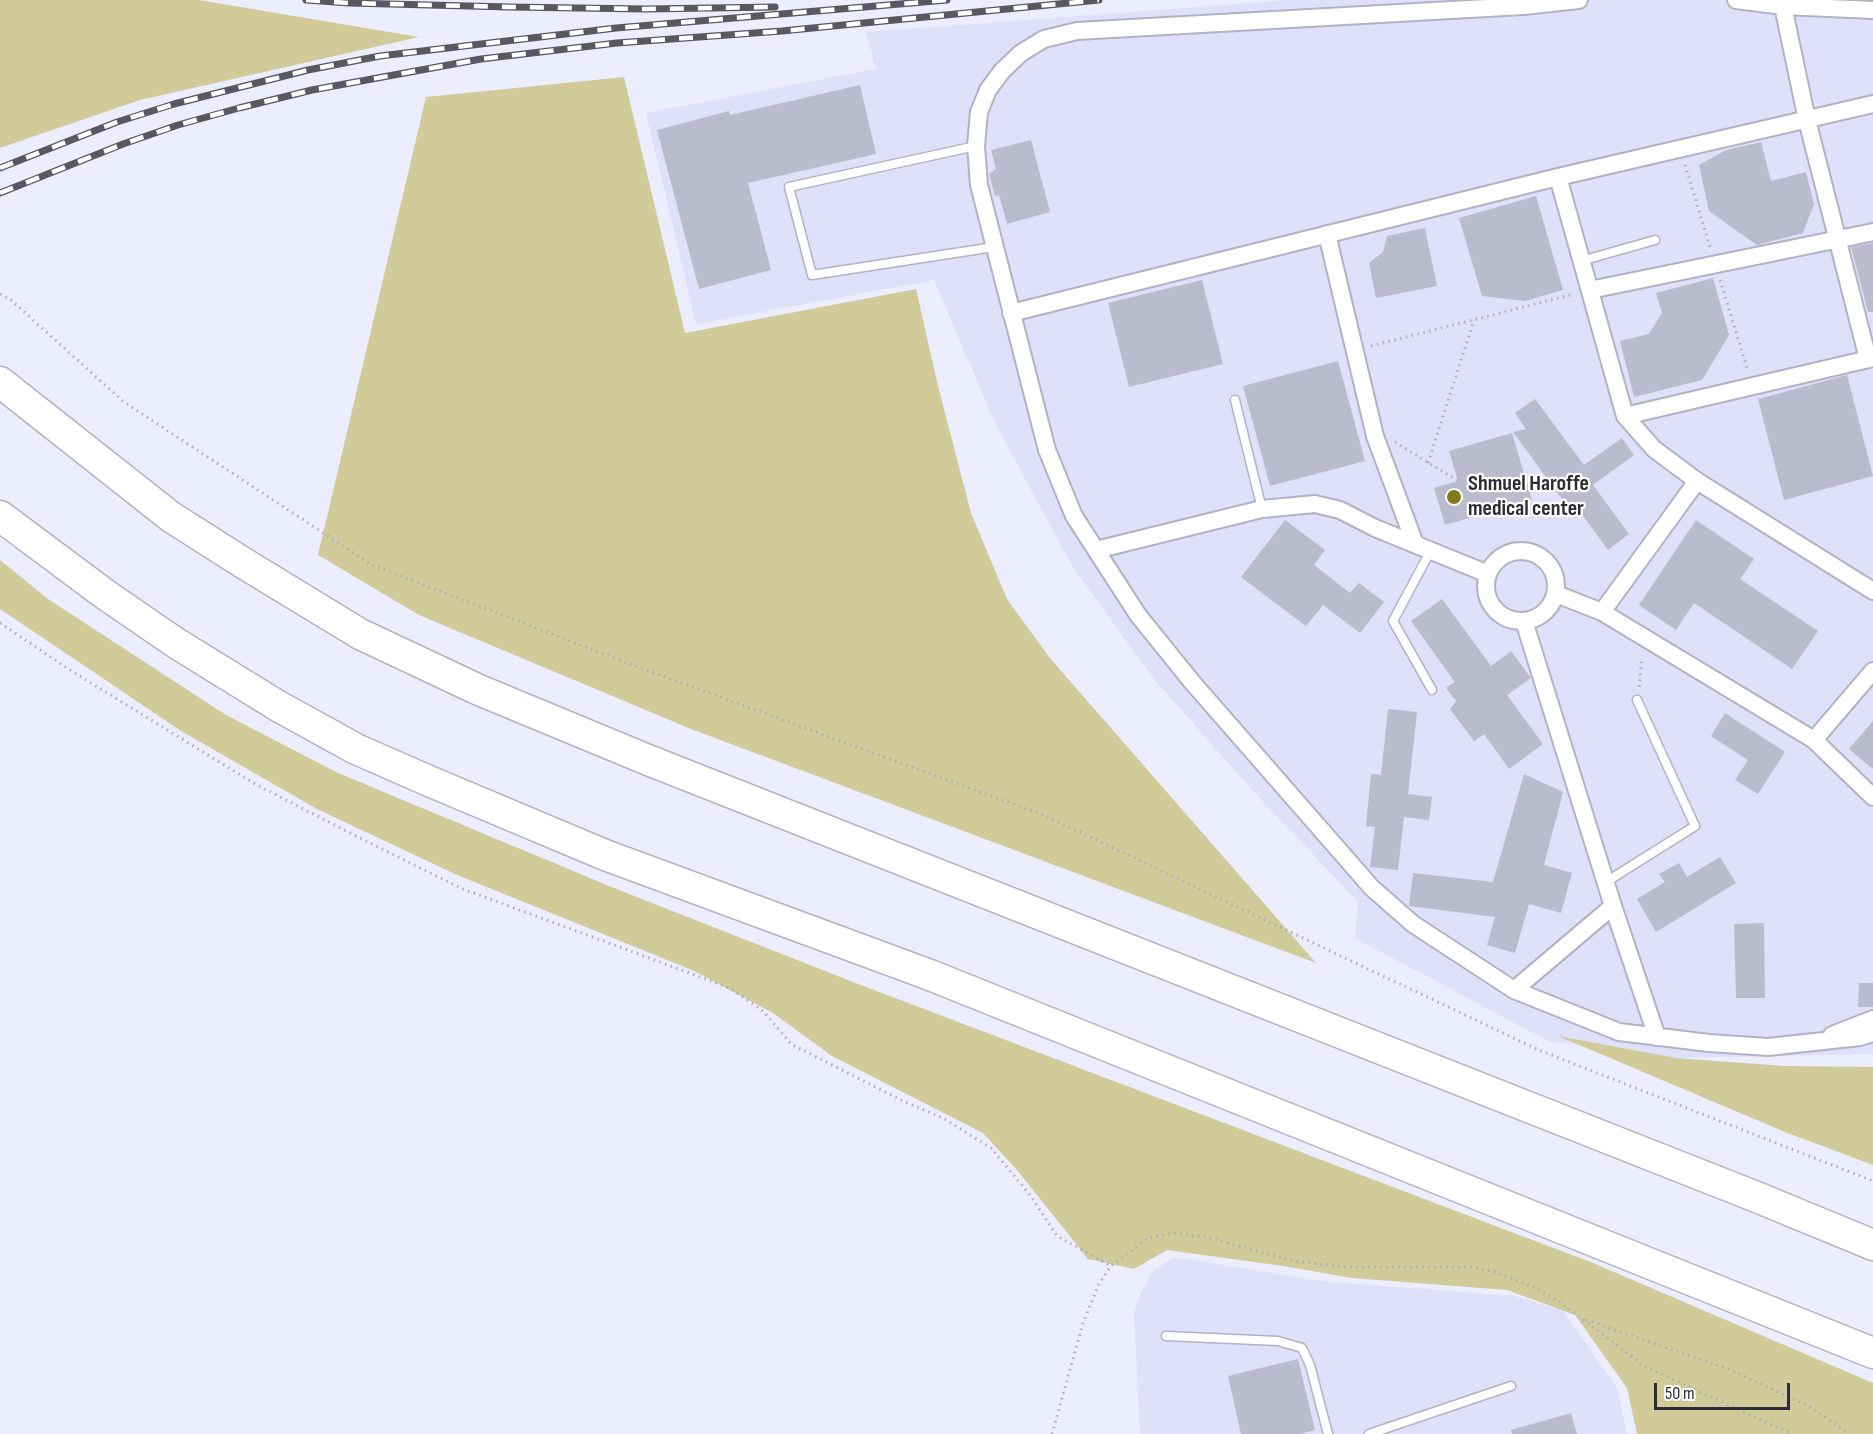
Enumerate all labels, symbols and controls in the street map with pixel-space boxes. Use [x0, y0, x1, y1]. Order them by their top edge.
place label: Shmuel Haroffe medical center [1468, 471, 1589, 522]
marker: Shmuel Haroffe medical center [1445, 488, 1463, 506]
scale bar [1657, 1371, 1794, 1409]
text: 50 m [1665, 1383, 1695, 1404]

